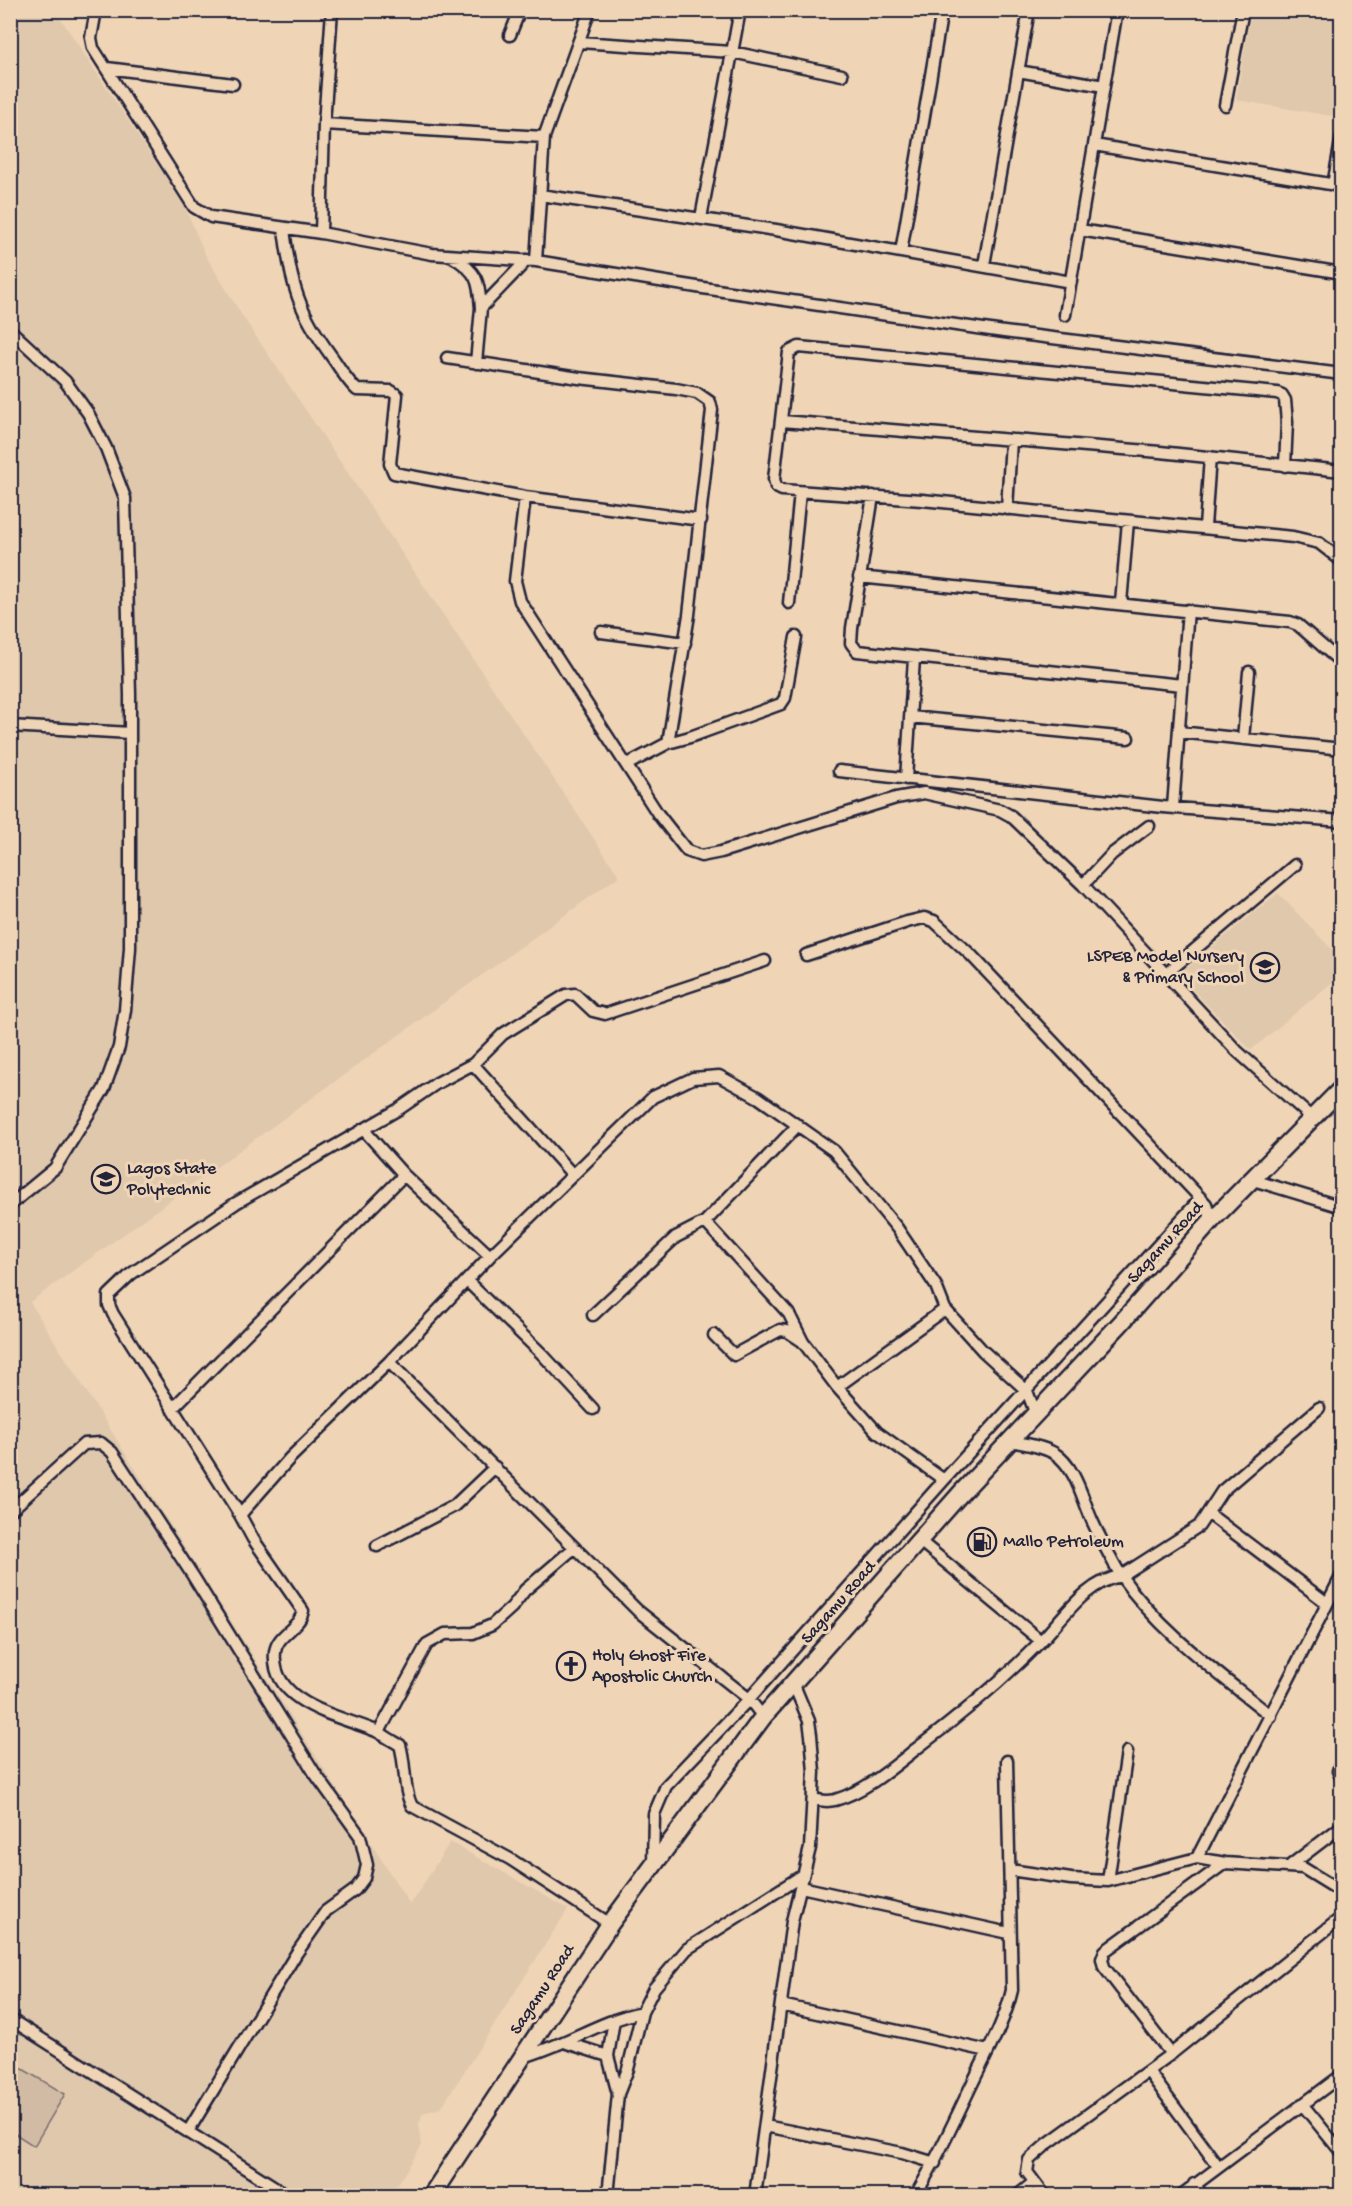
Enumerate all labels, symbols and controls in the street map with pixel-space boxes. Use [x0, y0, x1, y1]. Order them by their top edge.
place label: LSPEB Model Nursery & Primary School [1087, 947, 1244, 989]
school or university icon: LSPEB Model Nursery & Primary School [1249, 951, 1281, 983]
place label: Lagos State Polytechnic [126, 1159, 217, 1201]
school or university icon: Lagos State Polytechnic [90, 1163, 122, 1195]
street label: Sagamu Road [1124, 1196, 1209, 1288]
fuel station icon: Mallo Petroleum [966, 1526, 998, 1558]
place label: Mallo Petroleum [1003, 1532, 1124, 1553]
street label: Sagamu Road [797, 1556, 882, 1649]
place label: Holy Ghost Fire Apostolic Church [592, 1646, 713, 1688]
church icon: Holy Ghost Fire Apostolic Church [555, 1650, 587, 1682]
street label: Sagamu Road [506, 1940, 581, 2039]

